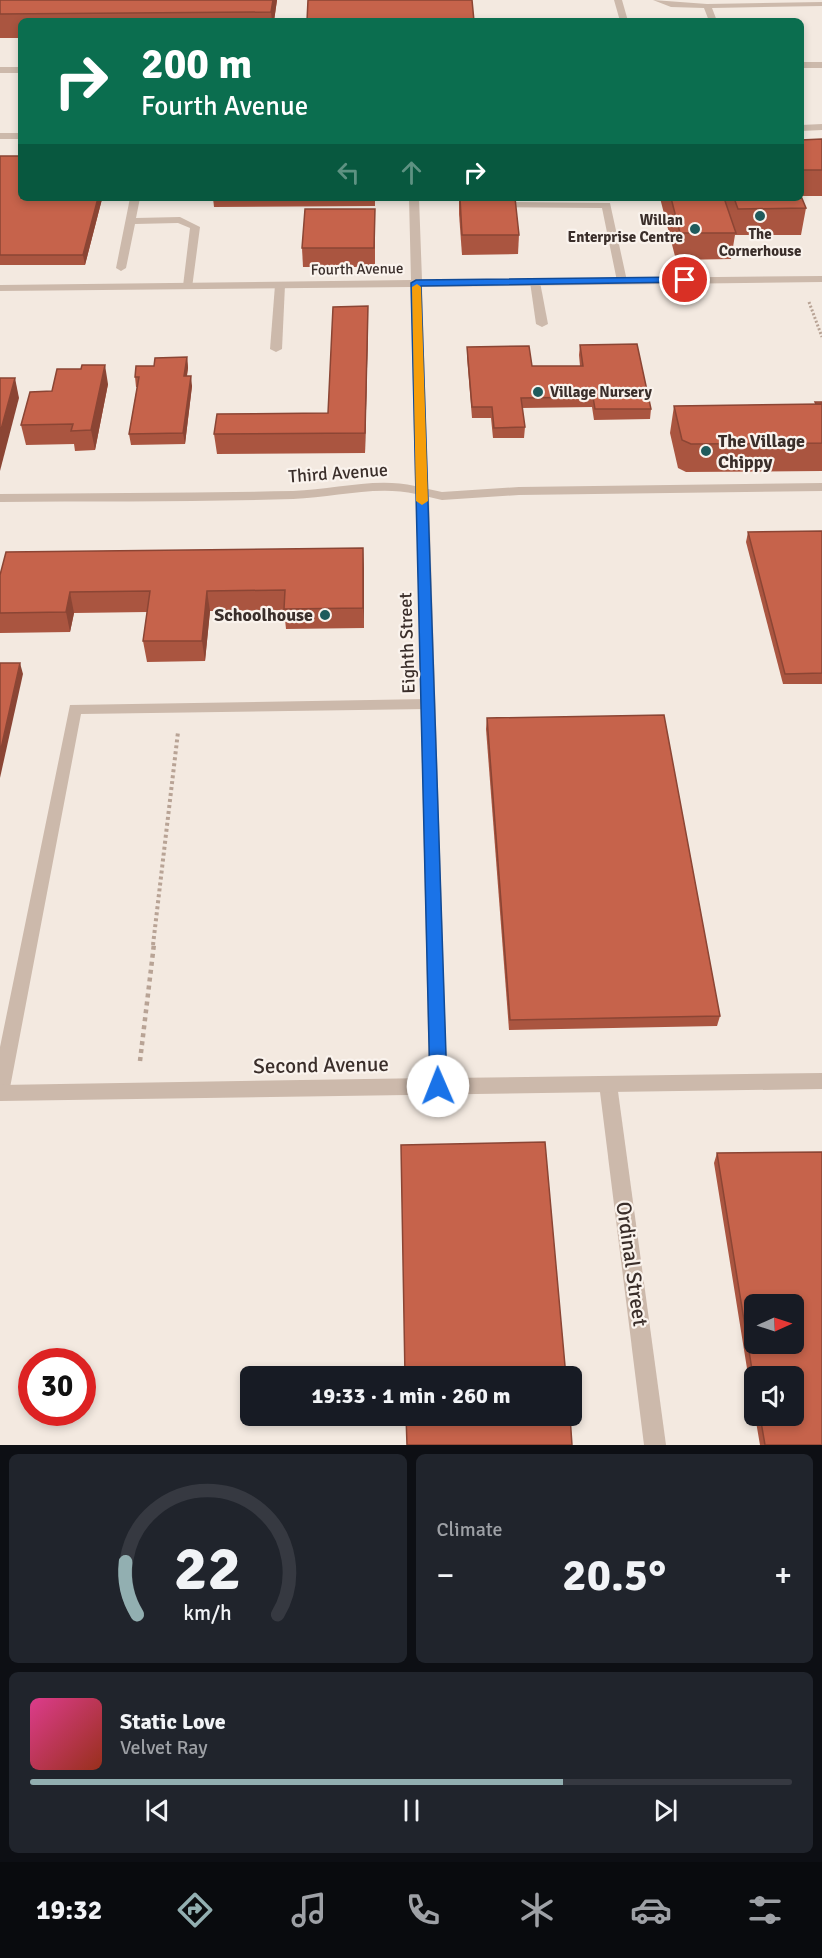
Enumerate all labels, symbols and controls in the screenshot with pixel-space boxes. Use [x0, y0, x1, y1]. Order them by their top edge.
text: 200 m [141, 39, 252, 90]
icon: right [42, 42, 120, 120]
text: Fourth Avenue [141, 90, 308, 123]
icon: left [332, 156, 365, 189]
icon: ahead [395, 156, 428, 189]
icon: right [458, 156, 491, 189]
marker: The Cornerhouse [753, 209, 767, 223]
place label: Willan Enterprise Centre [568, 211, 683, 246]
marker: Willan Enterprise Centre [688, 222, 702, 236]
place label: The Cornerhouse [719, 225, 801, 260]
pin [659, 254, 710, 305]
street label: Fourth Avenue [310, 259, 404, 279]
icon: arrive [668, 263, 701, 296]
place label: Village Nursery [550, 383, 652, 401]
marker: Village Nursery [531, 385, 545, 399]
place label: The Village Chippy [718, 430, 805, 473]
marker: The Village Chippy [699, 444, 713, 458]
street label: Third Avenue [287, 459, 389, 487]
street label: Eighth Street [394, 592, 420, 694]
place label: Schoolhouse [214, 604, 313, 626]
marker: Schoolhouse [318, 608, 332, 622]
street label: Second Avenue [253, 1051, 389, 1079]
position arrow [406, 1054, 470, 1118]
street label: Ordinal Street [610, 1200, 654, 1328]
north arrow [744, 1294, 804, 1354]
map controls [744, 1294, 804, 1426]
speed limit sign: 30 [18, 1348, 96, 1426]
button: sound [744, 1366, 804, 1426]
text: 19:33 · 1 min · 260 m [311, 1382, 511, 1409]
text: Climate [437, 1517, 502, 1542]
text: 22 [174, 1530, 241, 1607]
text: 20.5° [562, 1548, 666, 1603]
text: − [437, 1555, 454, 1596]
text: + [774, 1555, 792, 1596]
text: km/h [183, 1601, 232, 1627]
text: Static Love [120, 1708, 226, 1735]
text: Velvet Ray [120, 1735, 208, 1760]
icon: previous [141, 1794, 174, 1827]
icon: pause [395, 1794, 428, 1827]
icon: next [649, 1794, 682, 1827]
icon: directions [174, 1889, 216, 1931]
icon: music [288, 1889, 330, 1931]
icon: phone [402, 1889, 444, 1931]
icon: climate [516, 1889, 558, 1931]
icon: car [630, 1889, 672, 1931]
icon: filters [744, 1889, 786, 1931]
text: 19:32 [36, 1894, 102, 1927]

